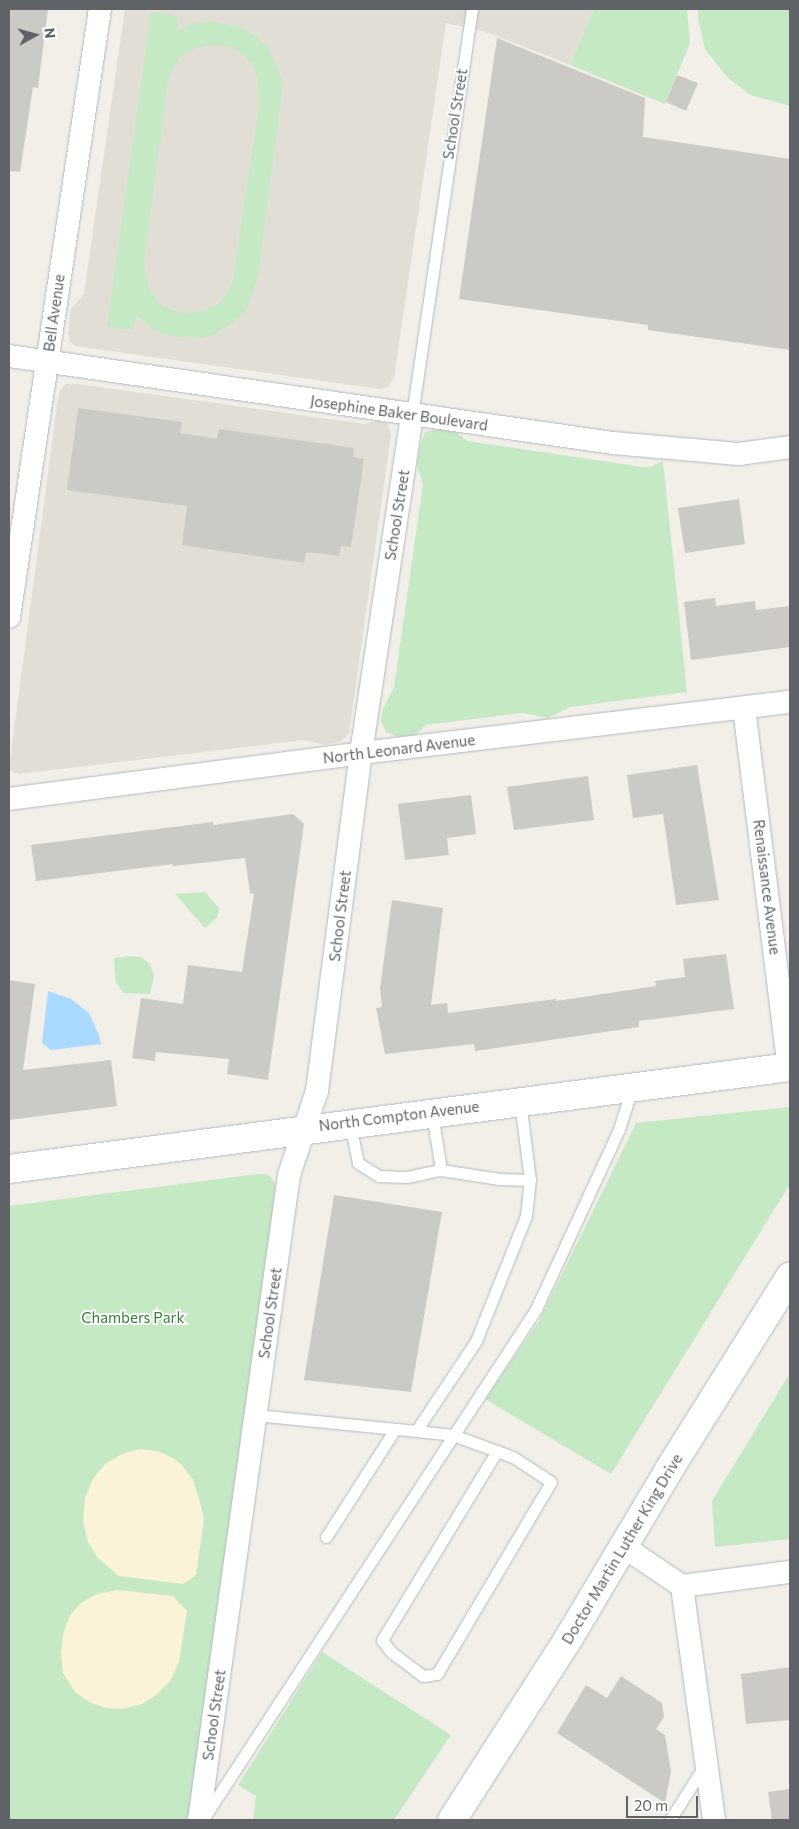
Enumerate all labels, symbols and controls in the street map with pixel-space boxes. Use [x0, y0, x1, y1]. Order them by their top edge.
north arrow [10, 10, 60, 60]
text: N [41, 27, 59, 39]
street label: School Street [439, 67, 471, 161]
street label: Bell Avenue [40, 273, 68, 353]
street label: Josephine Baker Boulevard [309, 392, 489, 434]
street label: School Street [381, 468, 413, 562]
street label: North Leonard Avenue [322, 731, 476, 767]
street label: Renaissance Avenue [750, 818, 784, 956]
street label: School Street [325, 869, 355, 963]
street label: North Compton Avenue [318, 1097, 480, 1135]
street label: School Street [255, 1266, 285, 1360]
park label: Chambers Park [81, 1309, 185, 1327]
street label: Doctor Martin Luther King Drive [558, 1450, 686, 1648]
street label: School Street [199, 1668, 229, 1762]
scale bar [629, 1786, 702, 1818]
text: 20 m [634, 1796, 668, 1814]

